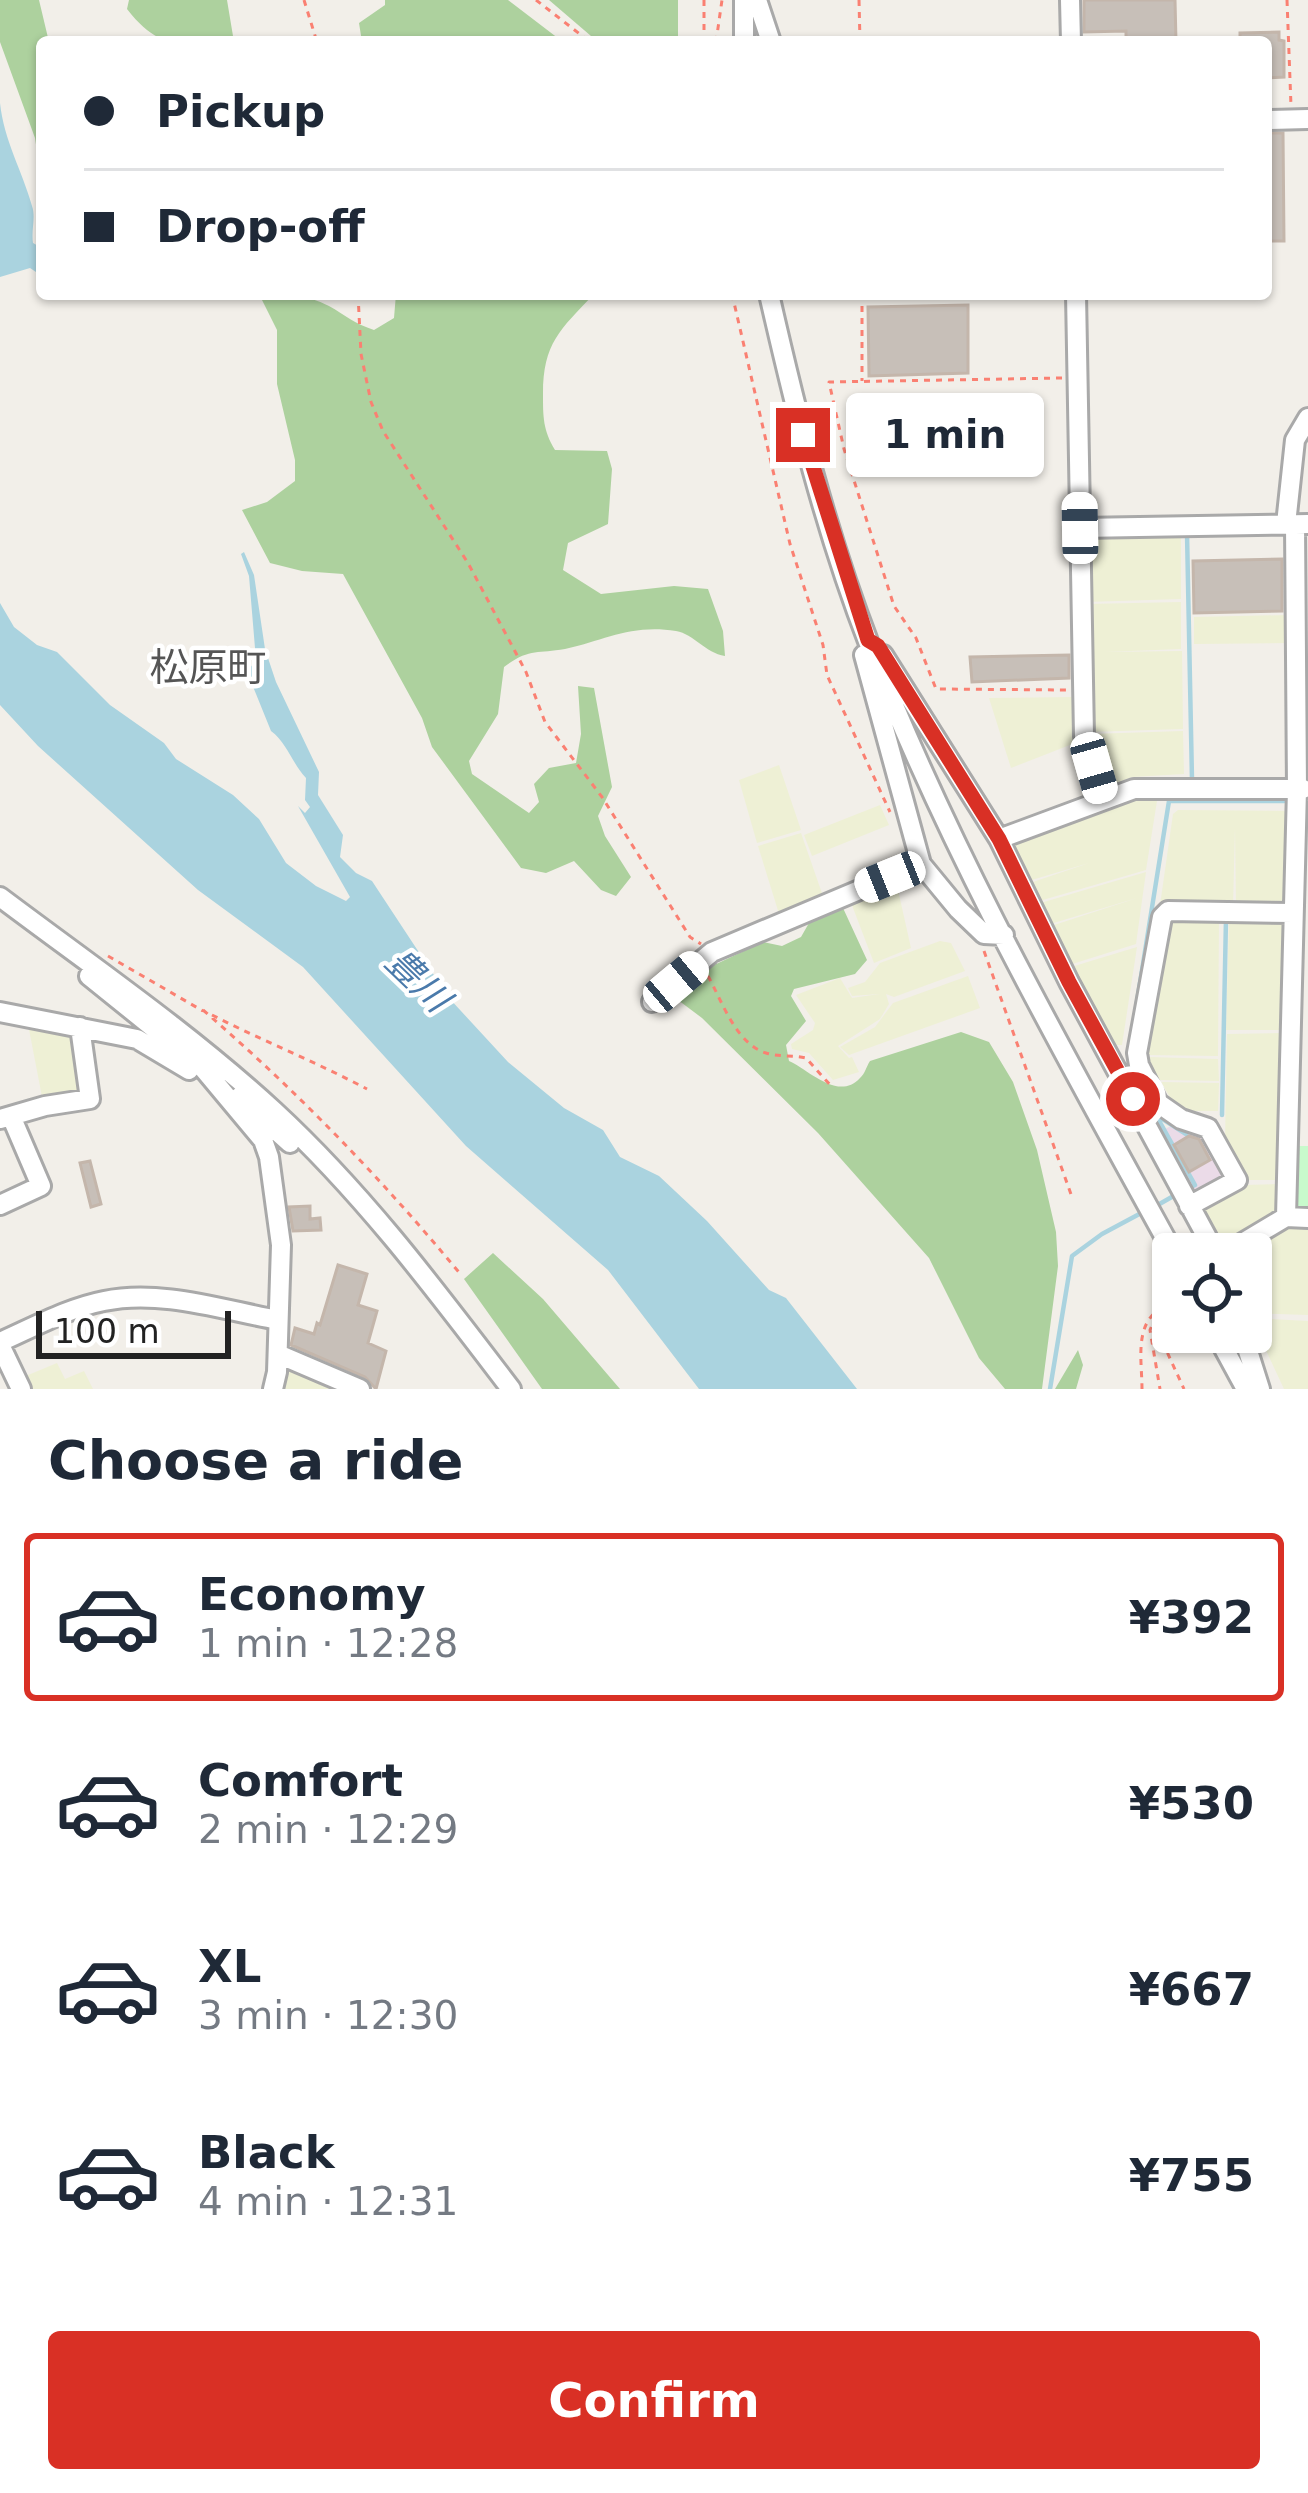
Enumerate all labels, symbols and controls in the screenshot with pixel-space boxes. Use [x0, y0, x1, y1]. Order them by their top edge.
text: Pickup [156, 85, 325, 138]
text: Drop-off [156, 200, 365, 253]
callout: 1 min [845, 393, 1043, 477]
route end [776, 408, 830, 462]
text: 1 min [884, 412, 1006, 457]
car [1061, 492, 1099, 564]
district label: 松原町 [149, 645, 267, 690]
car [1067, 728, 1121, 808]
car [850, 847, 930, 907]
water label: 豊川 [378, 940, 461, 1023]
car [637, 945, 715, 1019]
route start [1106, 1072, 1160, 1126]
map controls [1152, 1233, 1272, 1353]
button: locate [1152, 1233, 1272, 1353]
scale bar [36, 1305, 231, 1358]
text: 100 m [54, 1312, 160, 1351]
text: Choose a ride [48, 1429, 464, 1492]
icon: car [54, 1563, 162, 1671]
text: Economy [198, 1568, 426, 1621]
text: ¥392 [1129, 1591, 1254, 1644]
text: 1 min · 12:28 [198, 1621, 458, 1666]
icon: car [54, 1749, 162, 1857]
text: Comfort [198, 1754, 403, 1807]
text: ¥530 [1129, 1777, 1254, 1830]
text: 2 min · 12:29 [198, 1807, 458, 1852]
icon: car [54, 1935, 162, 2043]
text: XL [198, 1940, 261, 1993]
text: ¥667 [1129, 1963, 1254, 2016]
text: 3 min · 12:30 [198, 1993, 458, 2038]
icon: car [54, 2121, 162, 2229]
text: Black [198, 2126, 335, 2179]
text: ¥755 [1129, 2149, 1254, 2202]
text: 4 min · 12:31 [198, 2179, 458, 2224]
button: Confirm [48, 2331, 1260, 2469]

